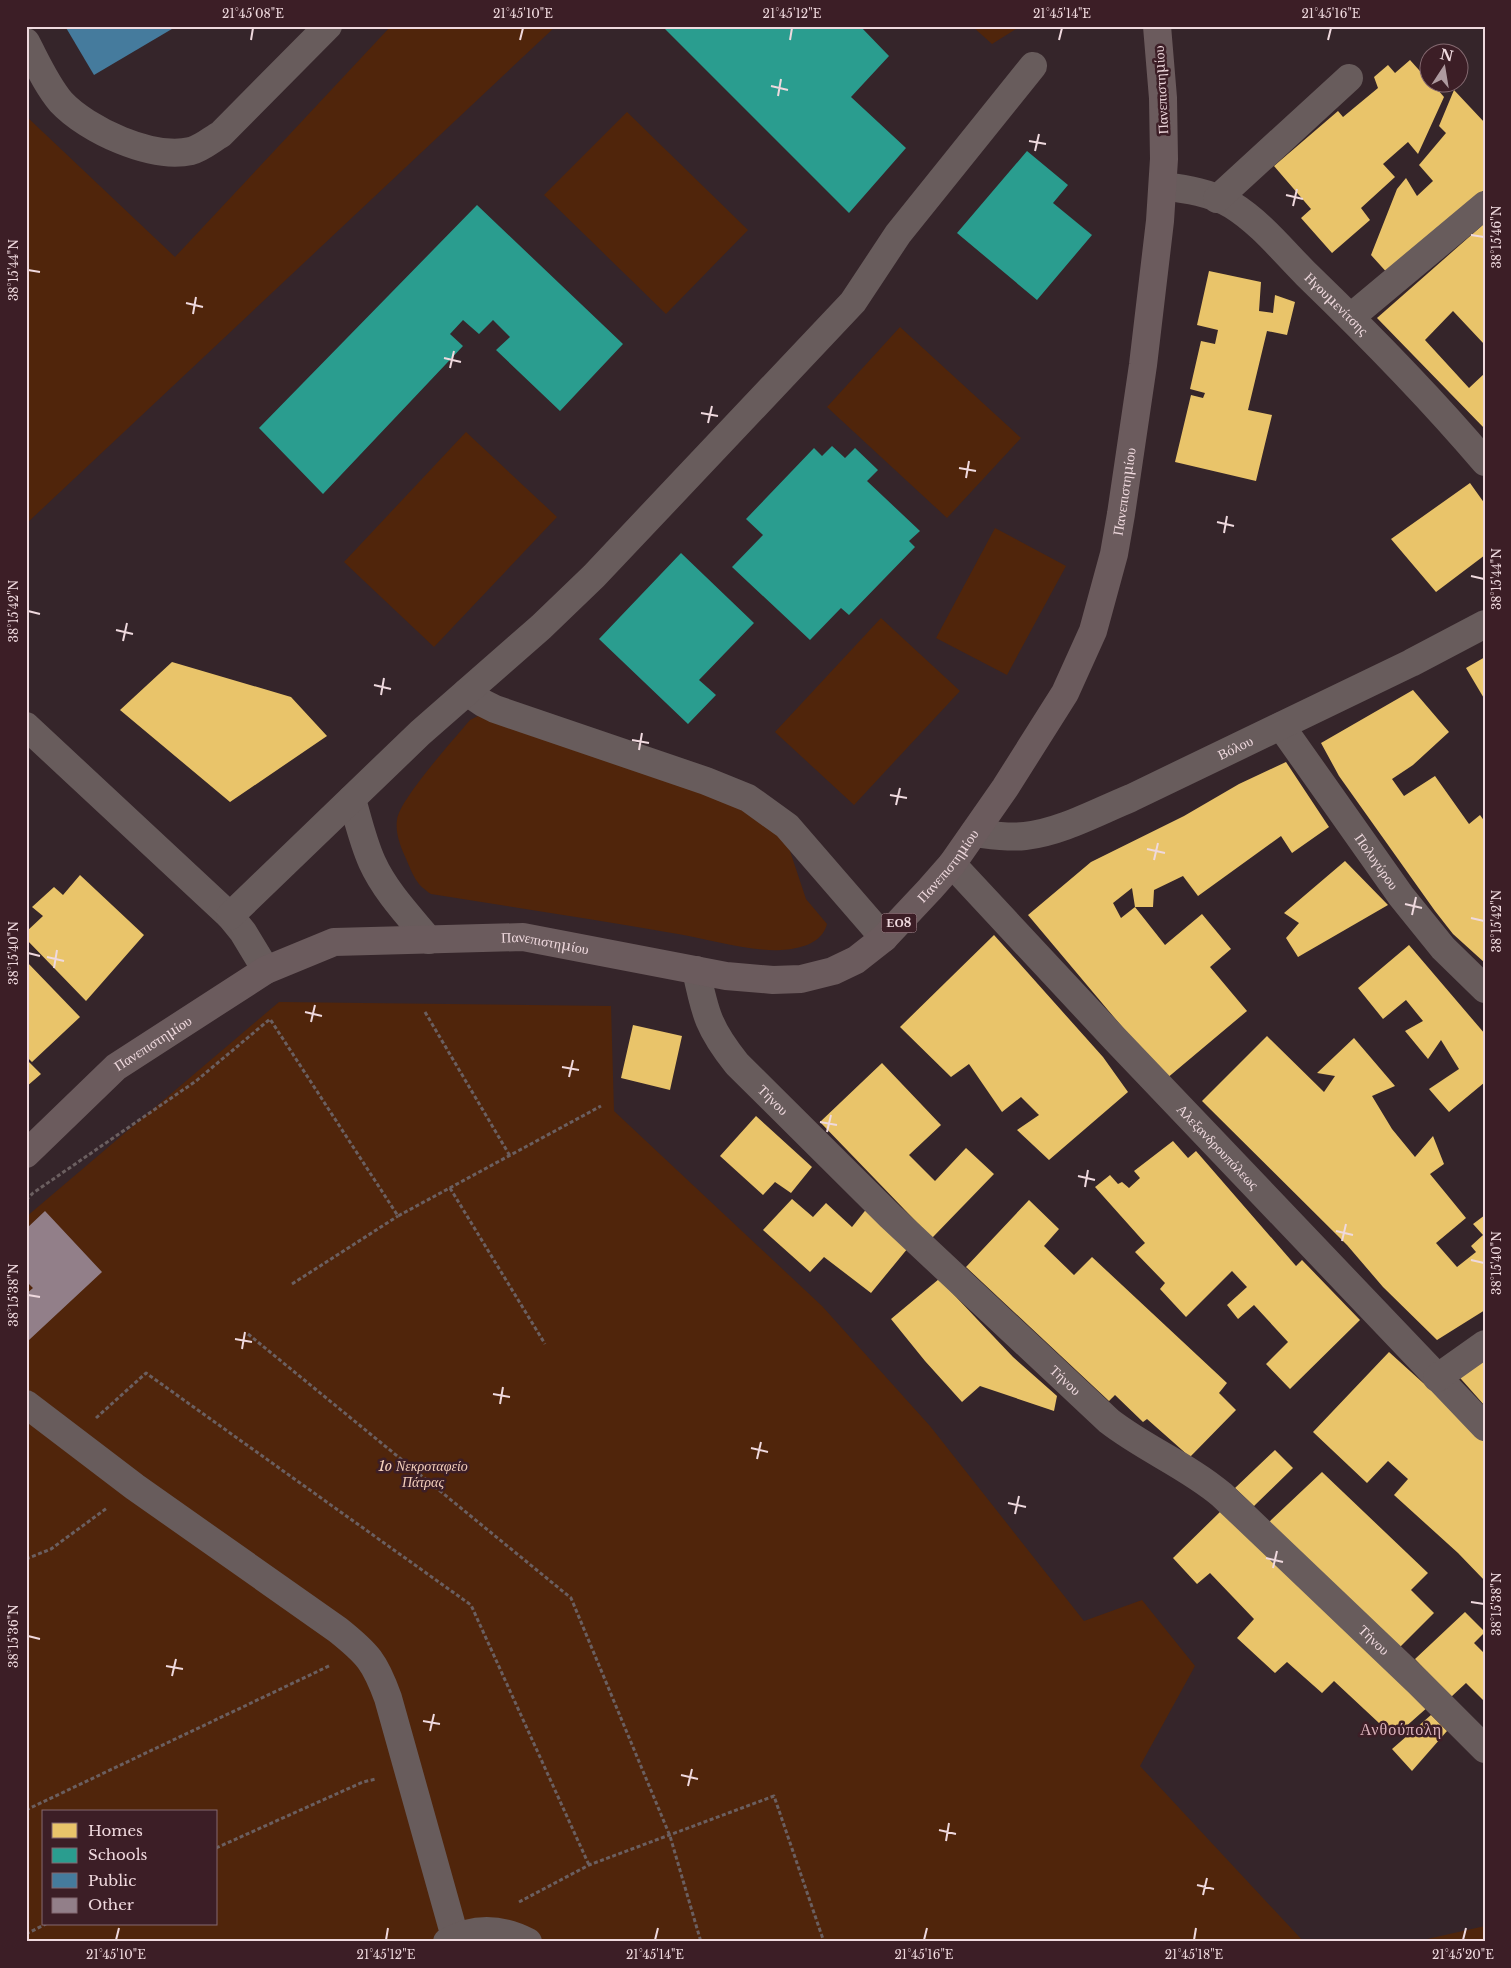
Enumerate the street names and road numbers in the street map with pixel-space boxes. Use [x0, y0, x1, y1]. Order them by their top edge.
street label: Πανεπιστημίου [1150, 45, 1172, 135]
street label: Ηγουμενίτσης [1301, 268, 1372, 339]
street label: Πανεπιστημίου [1108, 446, 1140, 537]
street label: Βόλου [1215, 732, 1256, 764]
street label: Πανεπιστημίου [913, 826, 983, 906]
street label: Πολυγύρου [1351, 830, 1403, 893]
road number: ΕΟ8 [882, 914, 916, 932]
street label: Πανεπιστημίου [501, 928, 591, 958]
street label: Πανεπιστημίου [111, 1011, 195, 1075]
street label: Τήνου [754, 1081, 792, 1119]
street label: Αλεξανδρουπόλεως [1173, 1100, 1263, 1194]
street label: Τήνου [1046, 1361, 1085, 1399]
street label: Τήνου [1355, 1621, 1393, 1659]

